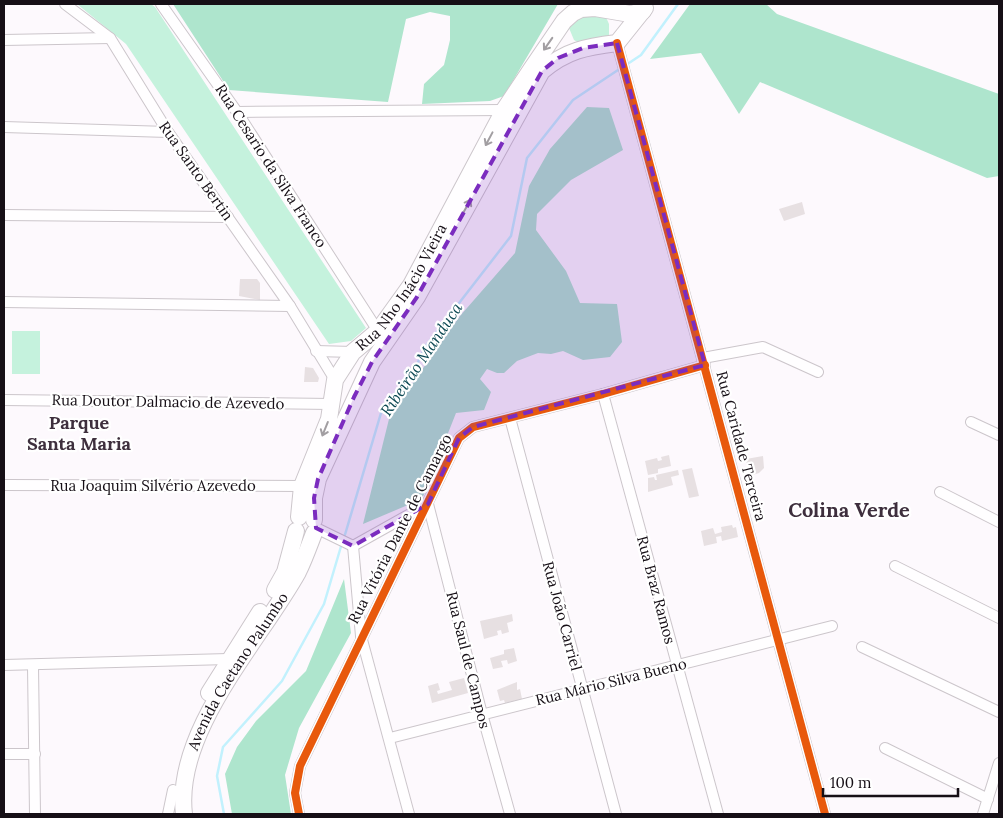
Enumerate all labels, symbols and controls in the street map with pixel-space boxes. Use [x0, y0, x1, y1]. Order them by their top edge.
one-way arrow [543, 37, 553, 51]
street label: Rua Cesario da Silva Franco [211, 80, 332, 251]
street label: Rua Santo Bertin [155, 117, 238, 224]
one-way arrow [483, 131, 493, 146]
one-way arrow [463, 199, 473, 213]
street label: Rua Nho Inácio Vieira [352, 220, 451, 355]
water label: Ribeirão Manduca [376, 298, 466, 419]
street label: Rua Caridade Terceira [712, 369, 771, 523]
street label: Rua Doutor Dalmacio de Azevedo [51, 390, 285, 413]
district label: Parque Santa Maria [27, 411, 132, 455]
one-way arrow [320, 421, 329, 436]
street label: Rua Vitória Dante de Camargo [343, 430, 456, 627]
street label: Rua Joaquim Silvério Azevedo [50, 476, 256, 495]
district label: Colina Verde [788, 497, 910, 522]
street label: Rua Braz Ramos [633, 534, 680, 646]
street label: Rua João Carriel [539, 559, 586, 673]
street label: Avenida Caetano Palumbo [183, 589, 292, 754]
street label: Rua Saul de Campos [442, 589, 495, 730]
street label: Rua Mário Silva Bueno [533, 653, 689, 709]
scale bar [823, 766, 958, 798]
text: 100 m [830, 773, 871, 792]

